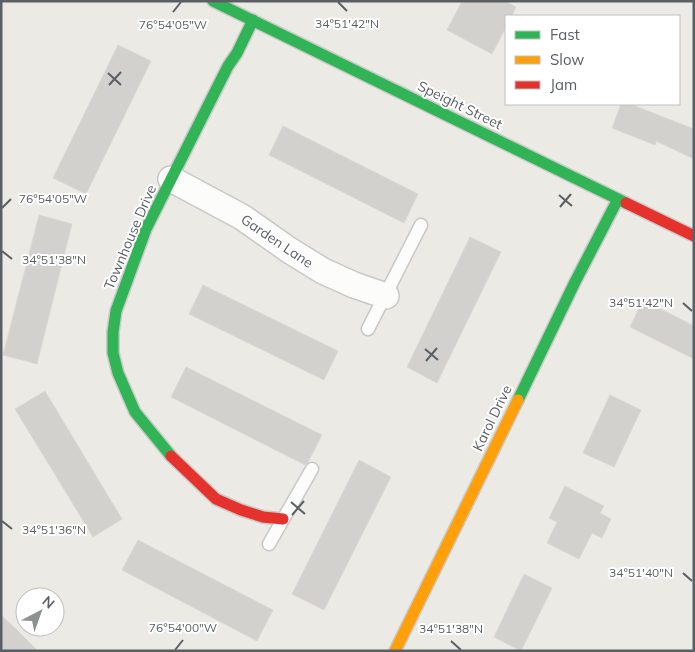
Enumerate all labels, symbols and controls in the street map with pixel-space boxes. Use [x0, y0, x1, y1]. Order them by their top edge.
legend [505, 15, 680, 105]
text: 34°51'42"N [315, 16, 379, 31]
text: 76°54'05"W [139, 17, 207, 32]
text: Fast [550, 25, 580, 44]
text: Slow [550, 50, 584, 69]
text: Jam [550, 75, 577, 94]
street label: Speight Street [415, 77, 505, 133]
street label: Townhouse Drive [100, 182, 160, 292]
text: 76°54'05"W [19, 191, 87, 206]
street label: Garden Lane [237, 210, 317, 272]
text: 34°51'38"N [22, 252, 86, 267]
text: 34°51'42"N [609, 295, 673, 310]
street label: Karol Drive [468, 382, 516, 454]
text: 34°51'36"N [22, 522, 86, 537]
text: 34°51'40"N [609, 565, 673, 580]
north arrow [15, 587, 65, 637]
text: N [39, 592, 58, 612]
text: 76°54'00"W [149, 620, 217, 635]
text: 34°51'38"N [419, 621, 483, 636]

